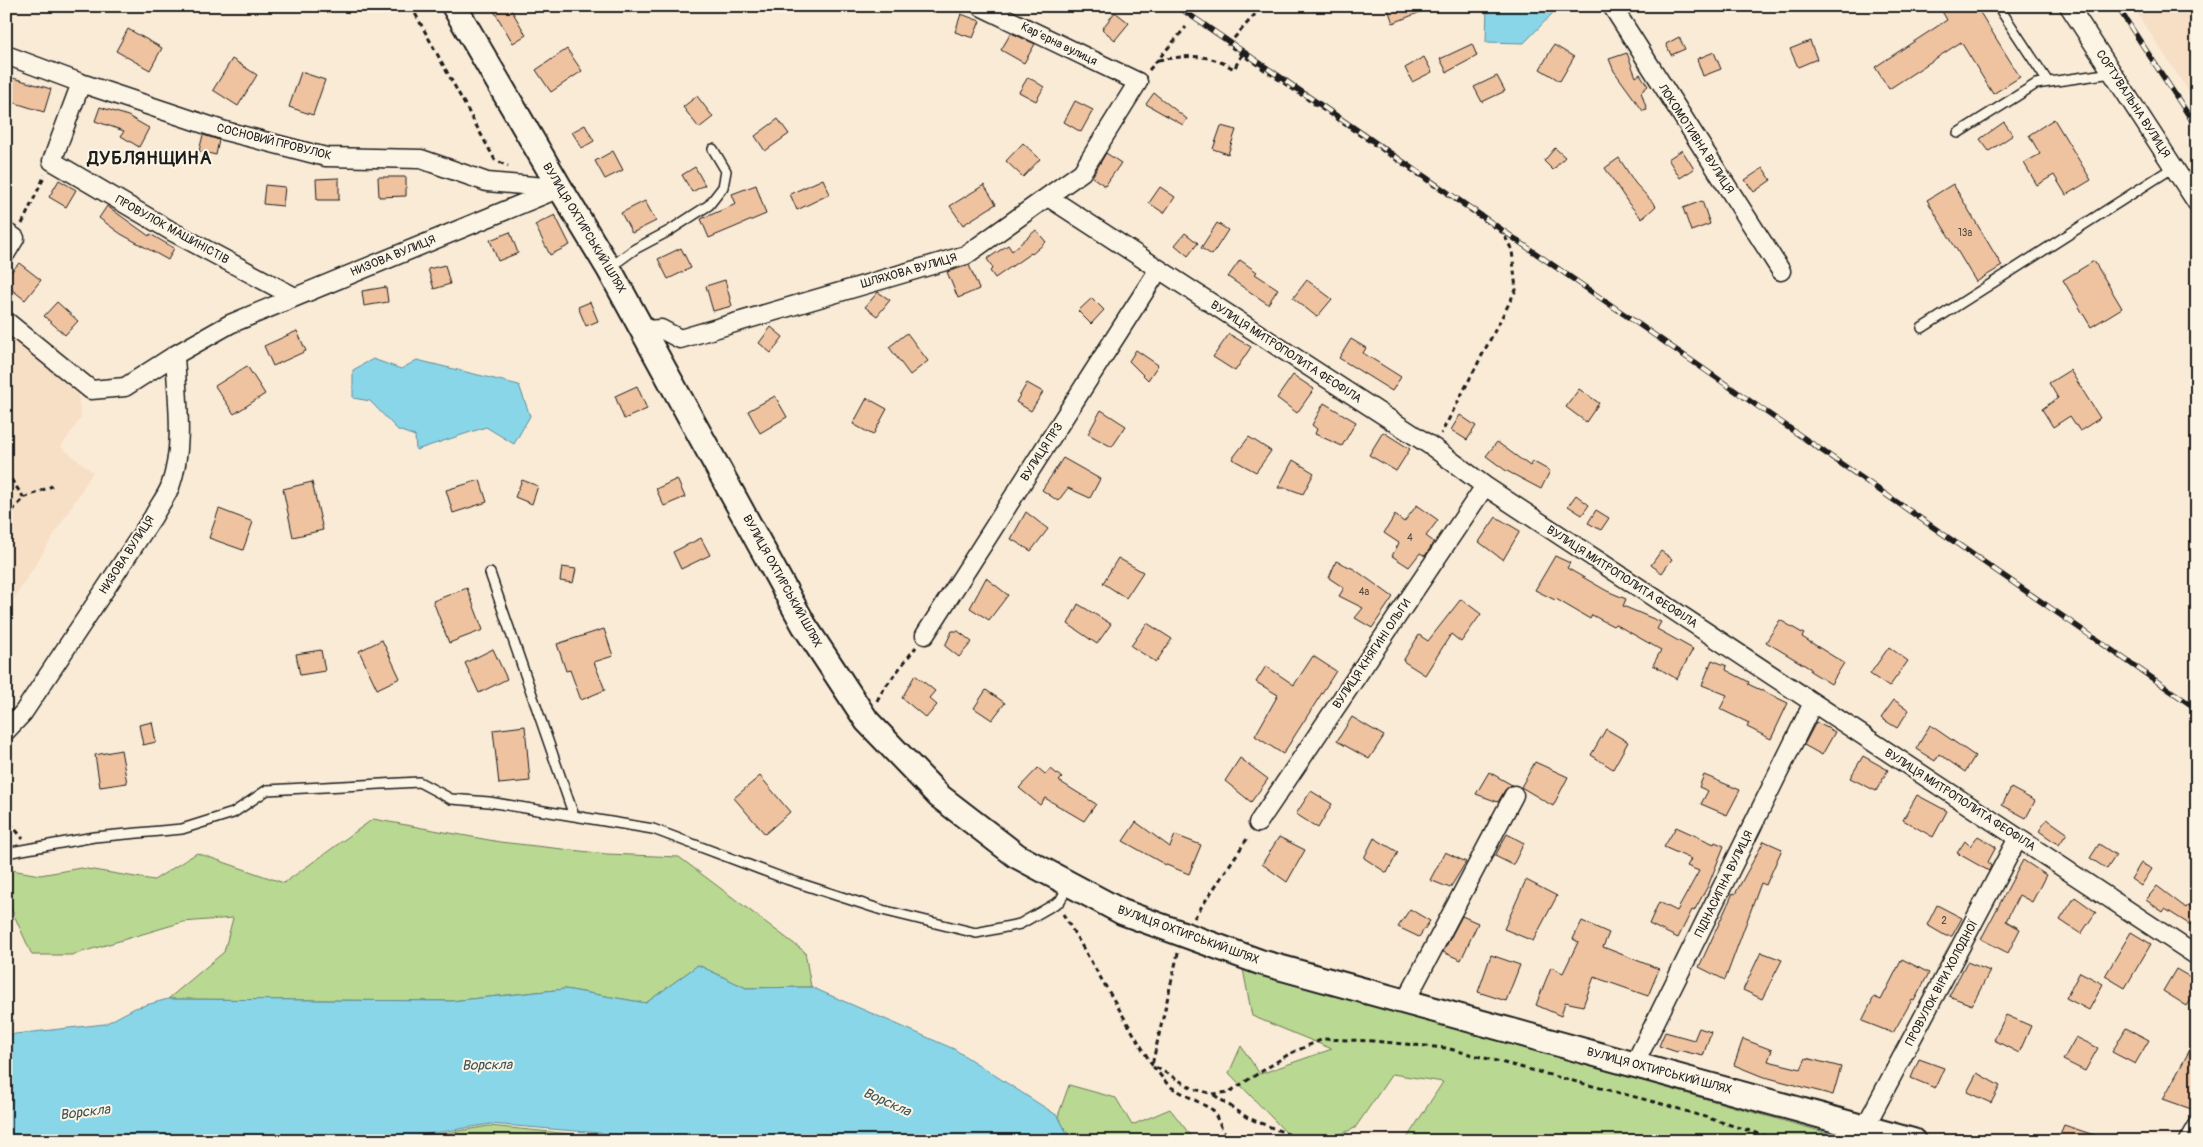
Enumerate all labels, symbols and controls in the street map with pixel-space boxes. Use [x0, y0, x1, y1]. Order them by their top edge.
street label: Карʼєрна вулиця [1018, 19, 1100, 69]
street label: СОРТУВАЛЬНА ВУЛИЦЯ [2092, 47, 2174, 161]
street label: ЛОКОМОТИВНА ВУЛИЦЯ [1654, 80, 1737, 197]
street label: СОСНОВИЙ ПРОВУЛОК [215, 120, 333, 164]
district label: ДУБЛЯНЩИНА [87, 147, 212, 170]
street label: ВУЛИЦЯ ОХТИРСЬКИЙ ШЛЯХ [539, 160, 629, 296]
street label: ПРОВУЛОК МАШИНІСТІВ [112, 192, 232, 268]
house number: 13а [1958, 227, 1972, 239]
street label: НИЗОВА ВУЛИЦЯ [348, 232, 438, 280]
street label: ШЛЯХОВА ВУЛИЦЯ [859, 250, 959, 292]
street label: ВУЛИЦЯ МИТРОПОЛИТА ФЕОФІЛА [1208, 297, 1365, 407]
street label: ВУЛИЦЯ ПРЗ [1018, 420, 1066, 484]
street label: ВУЛИЦЯ ОХТИРСЬКИЙ ШЛЯХ [739, 512, 825, 650]
street label: НИЗОВА ВУЛИЦЯ [96, 513, 158, 597]
street label: ВУЛИЦЯ МИТРОПОЛИТА ФЕОФІЛА [1544, 522, 1701, 632]
house number: 4 [1407, 532, 1413, 544]
house number: 4а [1359, 586, 1370, 598]
street label: ВУЛИЦЯ КНЯГИНІ ОЛЬГИ [1330, 596, 1414, 712]
street label: ВУЛИЦЯ МИТРОПОЛИТА ФЕОФІЛА [1882, 745, 2039, 855]
street label: ПІДНАСИПНА ВУЛИЦЯ [1692, 828, 1756, 940]
street label: ВУЛИЦЯ ОХТИРСЬКИЙ ШЛЯХ [1115, 902, 1261, 968]
house number: 2 [1941, 915, 1947, 927]
street label: ПРОВУЛОК ВІРИ ХОЛОДНОЇ [1902, 917, 1982, 1049]
street label: ВУЛИЦЯ ОХТИРСЬКИЙ ШЛЯХ [1585, 1044, 1734, 1098]
water label: Ворскла [462, 1056, 514, 1074]
water label: Ворскла [861, 1084, 915, 1121]
water label: Ворскла [59, 1100, 112, 1123]

